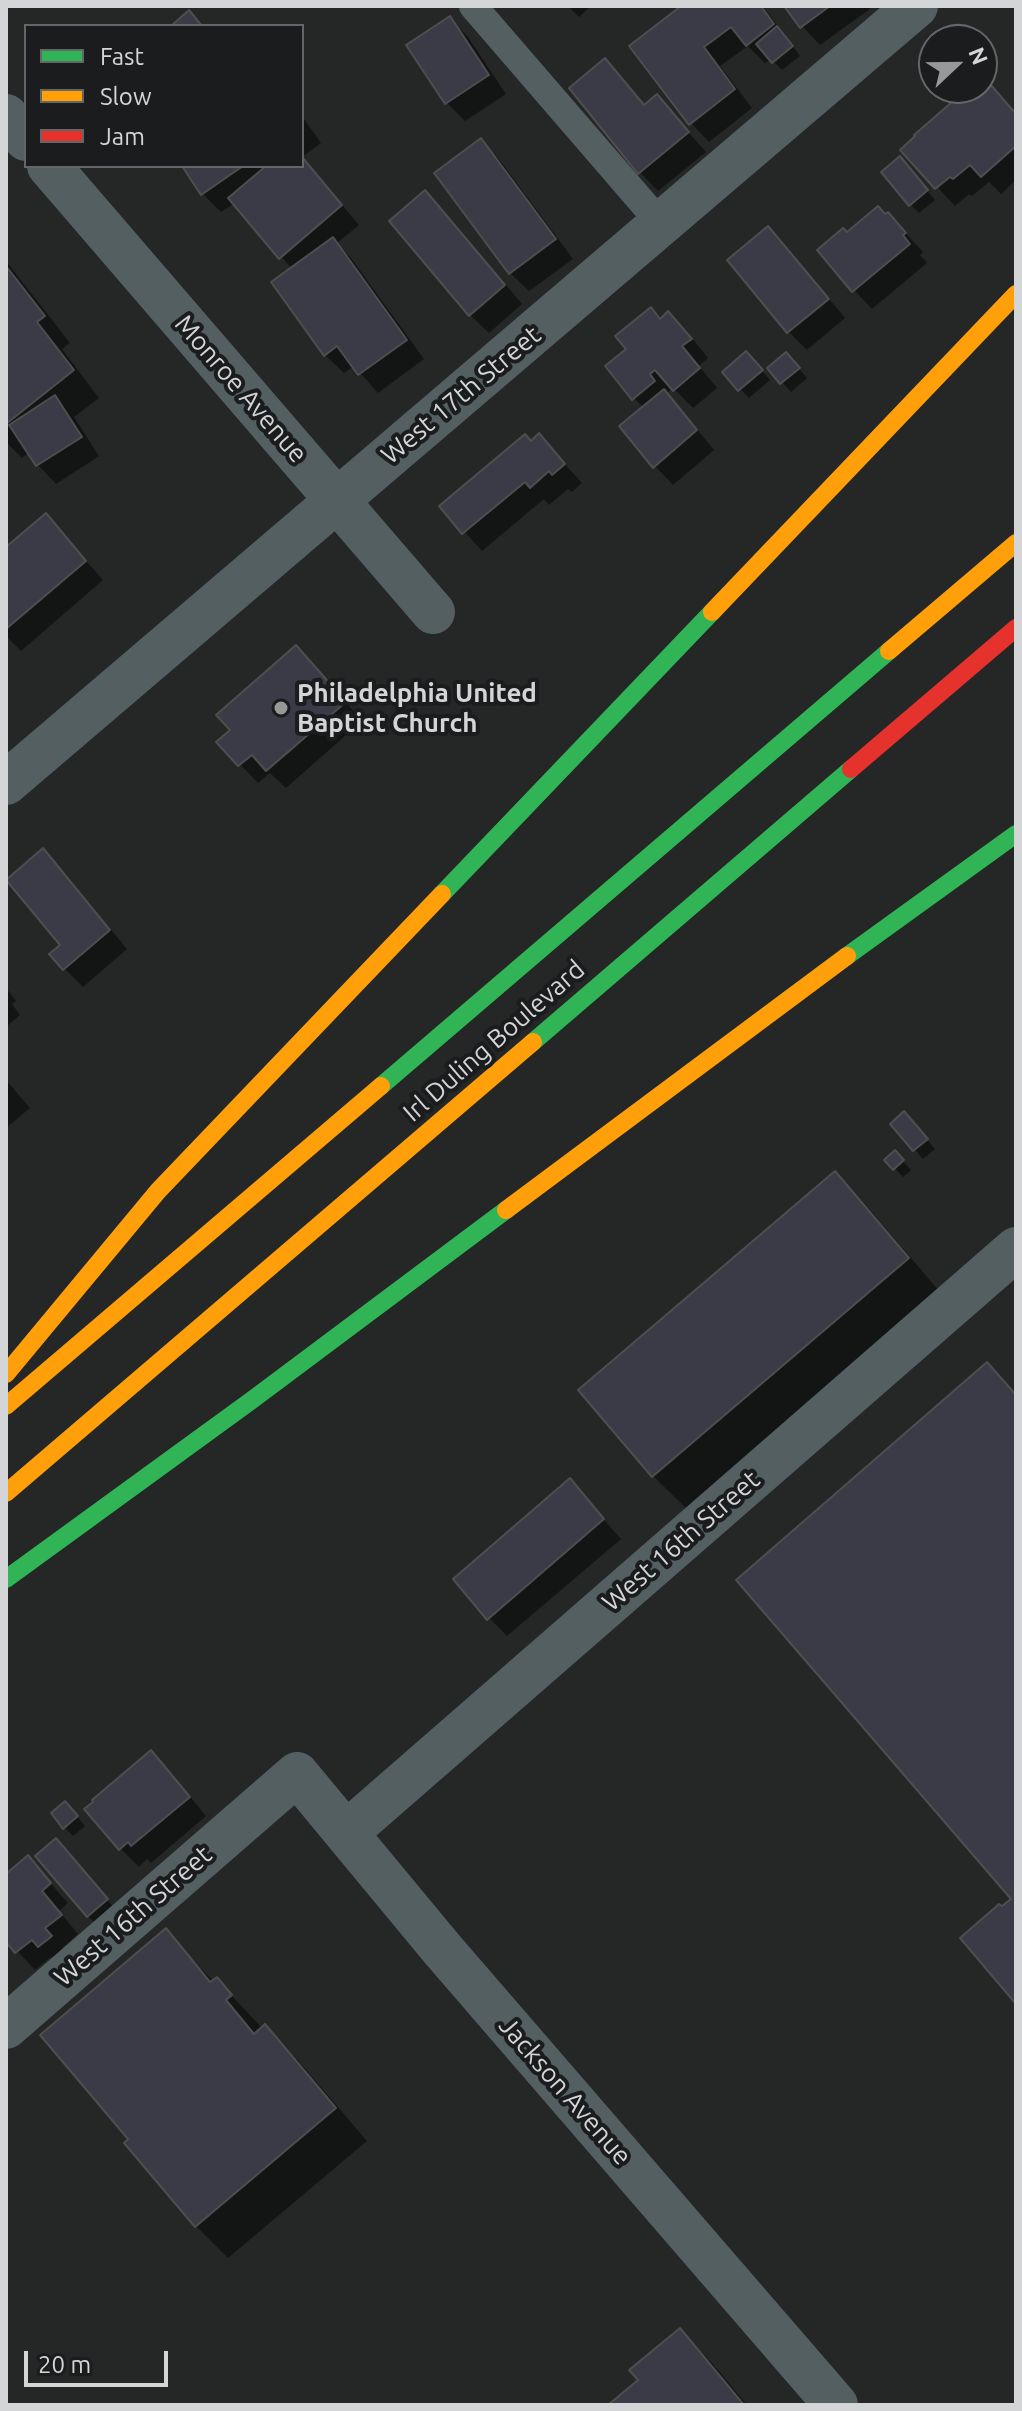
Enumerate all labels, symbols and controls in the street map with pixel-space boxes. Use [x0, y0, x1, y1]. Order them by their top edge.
legend [24, 24, 304, 168]
north arrow [918, 24, 998, 104]
text: Fast [100, 43, 144, 70]
text: N [964, 43, 994, 68]
text: Slow [100, 83, 152, 110]
text: Jam [100, 123, 145, 150]
street label: Monroe Avenue [168, 309, 314, 469]
street label: West 17th Street [375, 319, 547, 471]
place label: Philadelphia United Baptist Church [297, 677, 537, 738]
marker: Philadelphia United Baptist Church [272, 699, 290, 717]
street label: Irl Duling Boulevard [397, 954, 591, 1128]
street label: West 16th Street [596, 1464, 766, 1618]
street label: West 16th Street [48, 1839, 218, 1993]
street label: Jackson Avenue [492, 2010, 638, 2172]
scale bar [28, 2335, 172, 2385]
text: 20 m [38, 2351, 91, 2378]

